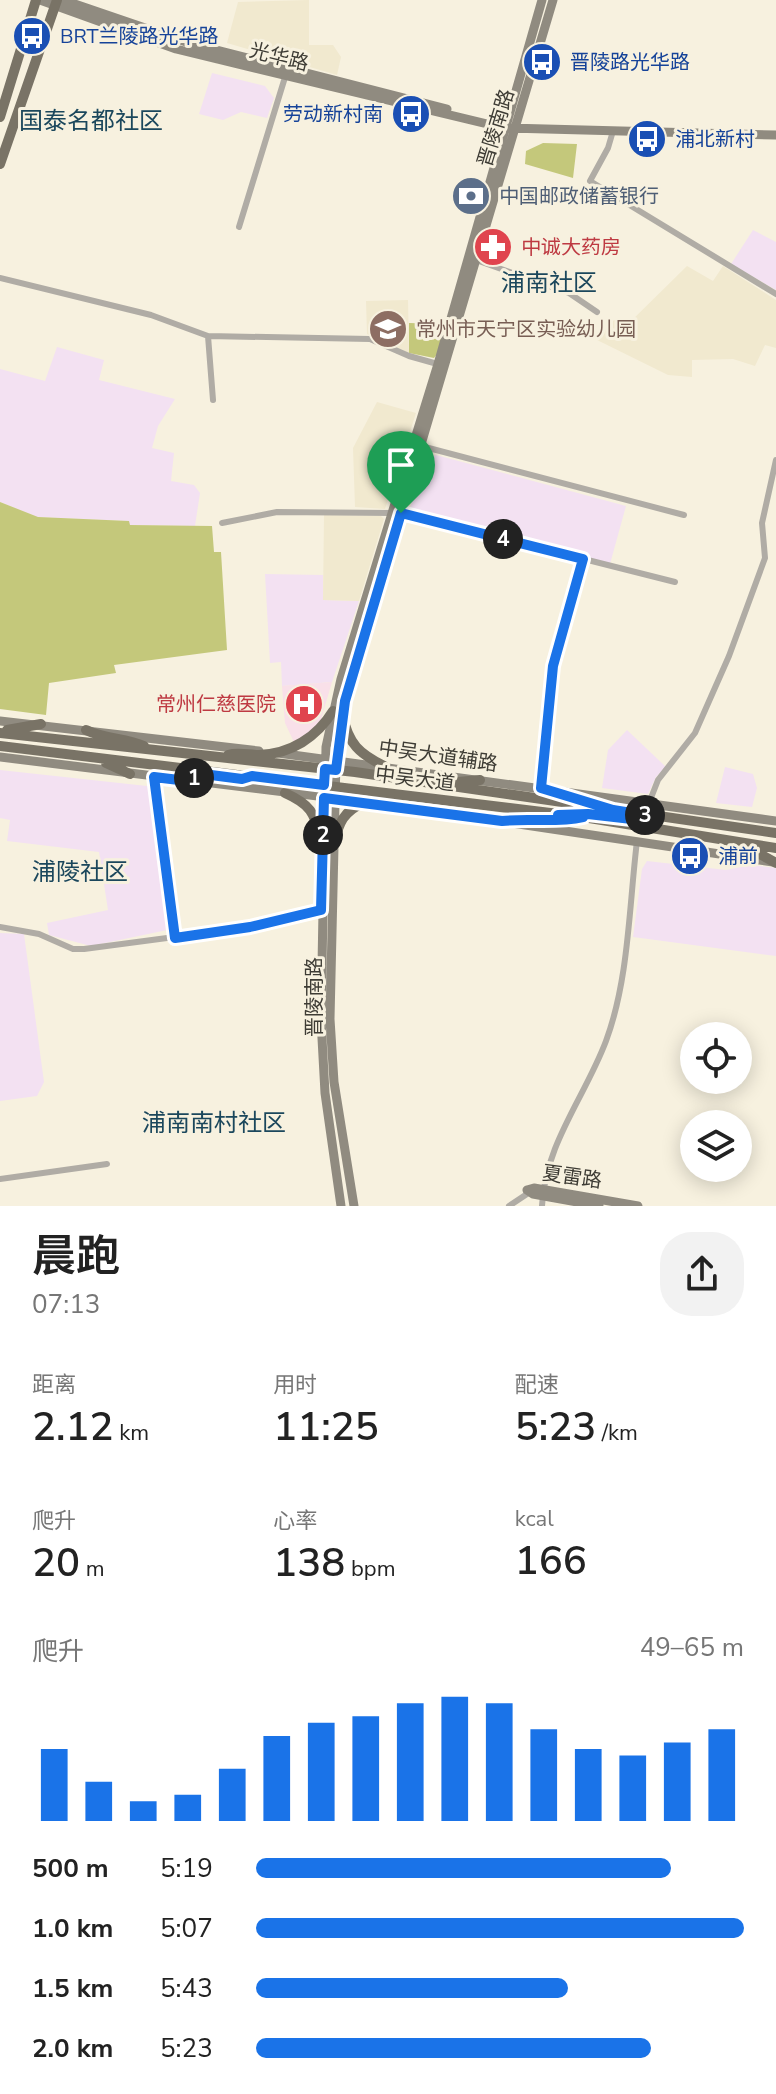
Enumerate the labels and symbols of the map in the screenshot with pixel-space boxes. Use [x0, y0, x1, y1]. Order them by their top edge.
bus stop icon: BRT兰陵路光华路 [11, 15, 53, 57]
place label: BRT兰陵路光华路 [60, 23, 219, 50]
street label: 光华路 [247, 37, 311, 77]
bus stop icon: 晋陵路光华路 [521, 41, 563, 83]
place label: 晋陵路光华路 [570, 49, 690, 76]
street label: 晋陵南路 [471, 86, 521, 170]
bus stop icon: 劳动新村南 [390, 93, 432, 135]
place label: 劳动新村南 [283, 101, 383, 128]
district label: 国泰名都社区 [19, 105, 163, 137]
bus stop icon: 浦北新村 [626, 118, 668, 160]
place label: 浦北新村 [675, 126, 755, 153]
bank icon: 中国邮政储蓄银行 [450, 175, 492, 217]
place label: 中国邮政储蓄银行 [499, 183, 659, 210]
pharmacy icon: 中诚大药房 [472, 226, 514, 268]
place label: 中诚大药房 [521, 234, 621, 261]
district label: 浦南社区 [501, 267, 597, 299]
school or university icon: 常州市天宁区实验幼儿园 [367, 308, 409, 350]
place label: 常州市天宁区实验幼儿园 [416, 316, 636, 343]
pin [367, 431, 435, 513]
pin: 4 [483, 519, 523, 559]
hospital icon: 常州仁慈医院 [283, 683, 325, 725]
place label: 常州仁慈医院 [156, 691, 276, 718]
street label: 中吴大道辅路 [377, 734, 499, 778]
pin: 1 [174, 758, 214, 798]
street label: 中吴大道 [374, 761, 456, 797]
pin: 3 [625, 795, 665, 835]
pin: 2 [303, 815, 343, 855]
bus stop icon: 浦前 [669, 835, 711, 877]
place label: 浦前 [718, 843, 758, 870]
district label: 浦陵社区 [32, 856, 128, 888]
street label: 晋陵南路 [301, 957, 328, 1037]
district label: 浦南南村社区 [142, 1107, 286, 1139]
street label: 夏雷路 [540, 1159, 604, 1195]

